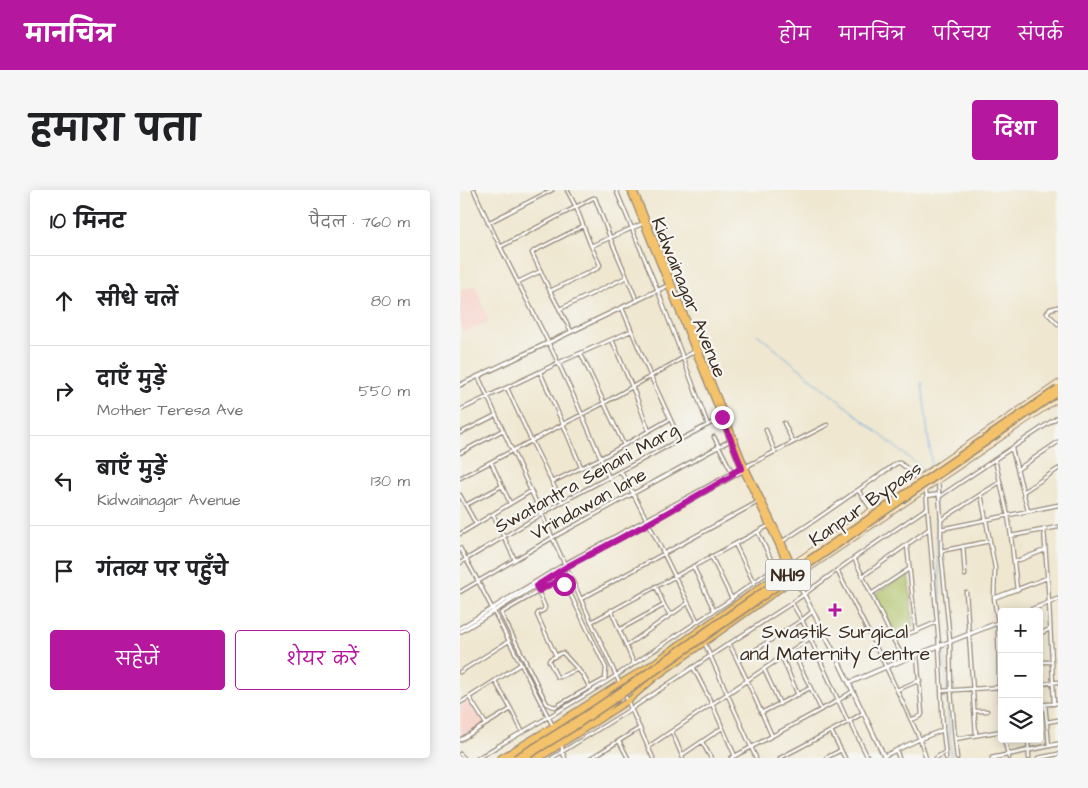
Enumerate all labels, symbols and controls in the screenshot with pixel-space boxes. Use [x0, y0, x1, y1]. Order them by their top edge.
text: मानचित्र [25, 18, 114, 52]
text: होम [779, 22, 811, 47]
text: मानचित्र [839, 22, 905, 47]
text: परिचय [933, 22, 990, 47]
text: संपर्क [1018, 22, 1063, 47]
button: दिशा [972, 100, 1058, 160]
text: हमारा पता [30, 105, 200, 154]
text: 10 मिनट [50, 207, 125, 236]
text: पैदल · 760 m [309, 211, 410, 233]
street label: Kidwainagar Avenue [643, 213, 733, 382]
icon: ahead [50, 287, 78, 315]
text: सीधे चलें [97, 287, 178, 314]
text: 80 m [371, 290, 410, 312]
text: दाएँ मुड़ें [97, 366, 166, 393]
icon: right [50, 377, 78, 405]
text: 550 m [358, 380, 410, 402]
text: Mother Teresa Ave [97, 399, 243, 421]
route end [711, 406, 734, 429]
street label: Swatantra Senani Marg [490, 416, 684, 541]
street label: Kanpur Bypass [804, 455, 928, 554]
text: बाएँ मुड़ें [97, 456, 166, 483]
street label: Vrindawan lane [526, 461, 652, 547]
icon: left [50, 467, 78, 495]
text: 130 m [371, 470, 410, 492]
text: Kidwainagar Avenue [97, 489, 241, 511]
icon: arrive [50, 557, 78, 585]
text: गंतव्य पर पहुँचे [97, 557, 228, 584]
road number: NH19 [766, 560, 810, 590]
route start [553, 573, 576, 596]
marker: Swastik Surgical and Maternity Centre [828, 603, 842, 617]
map controls [998, 608, 1043, 743]
button: + [998, 608, 1043, 653]
place label: Swastik Surgical and Maternity Centre [740, 619, 930, 669]
button: सहेजें [50, 630, 225, 690]
button: शेयर करें [235, 630, 410, 690]
button: − [998, 653, 1043, 698]
button: layers [998, 698, 1043, 743]

